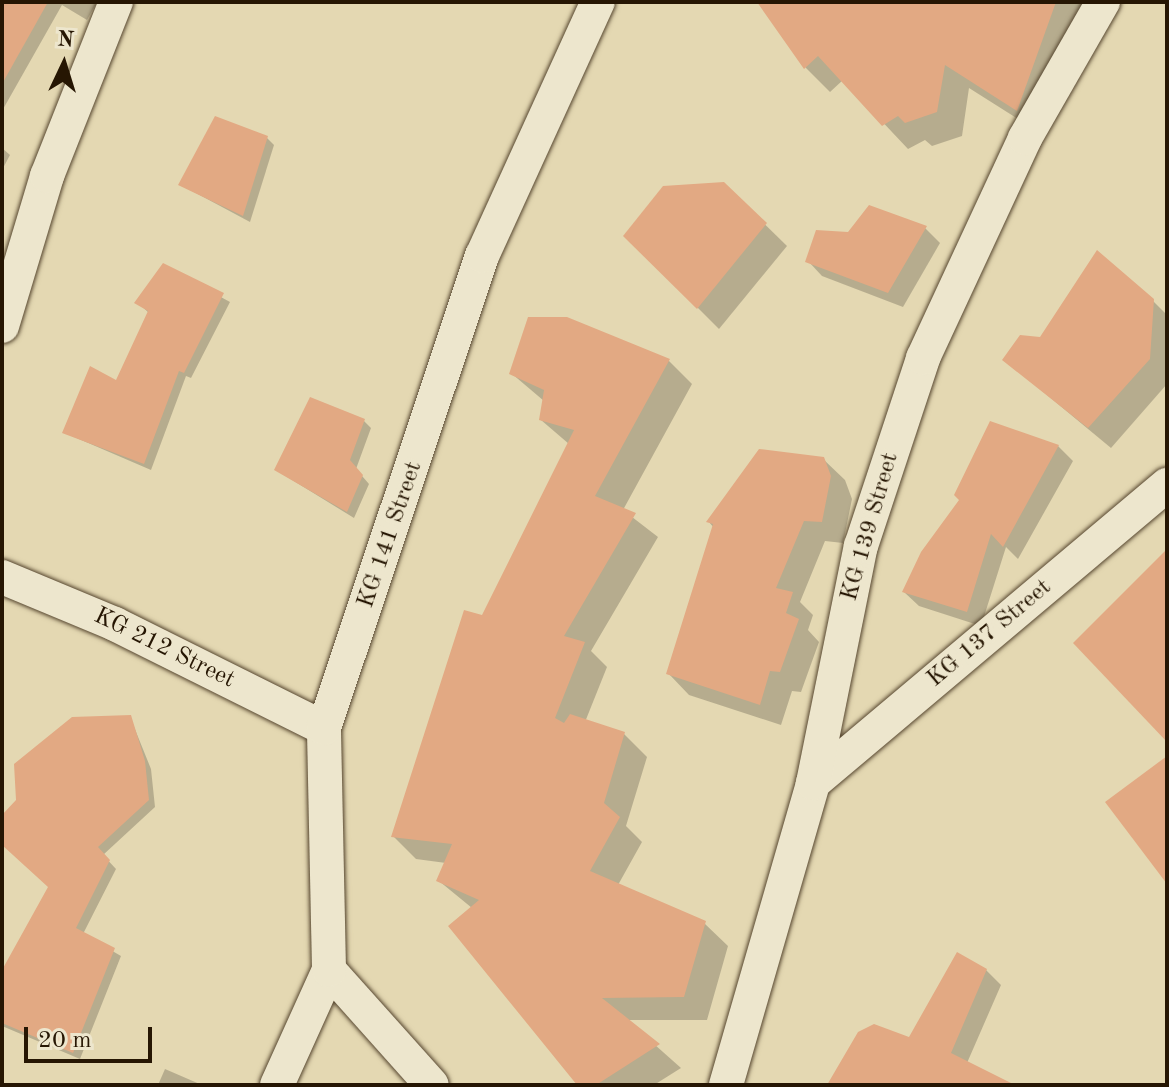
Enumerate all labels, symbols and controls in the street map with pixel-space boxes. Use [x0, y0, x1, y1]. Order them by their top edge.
north arrow [24, 24, 104, 104]
text: N [57, 28, 75, 52]
street label: KG 139 Street [836, 449, 906, 605]
street label: KG 141 Street [352, 458, 430, 612]
street label: KG 137 Street [922, 574, 1058, 694]
street label: KG 212 Street [89, 602, 239, 696]
scale bar [28, 1011, 156, 1061]
text: 20 m [38, 1029, 92, 1053]

